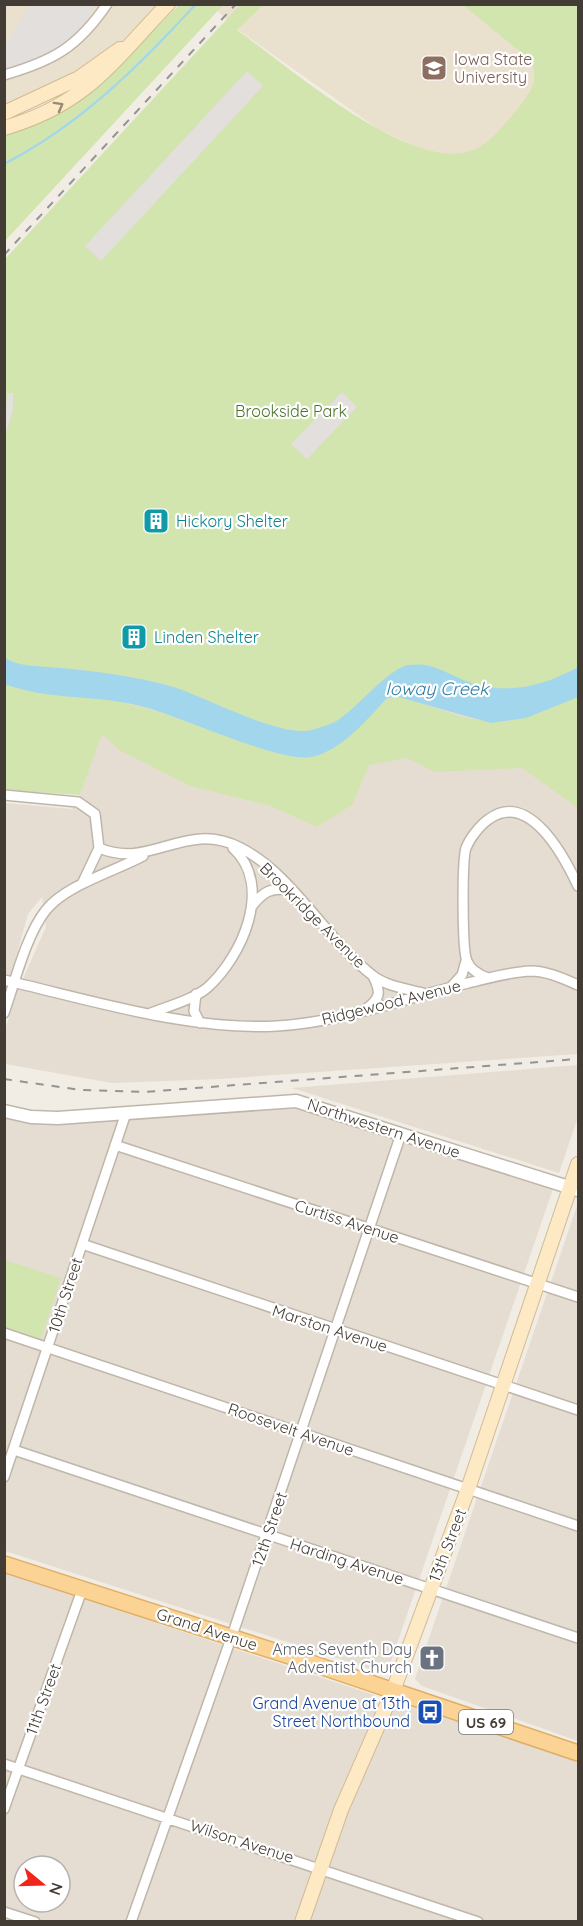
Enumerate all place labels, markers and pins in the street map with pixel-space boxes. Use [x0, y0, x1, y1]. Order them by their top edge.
place label: Iowa State University [454, 49, 532, 87]
school or university icon: Iowa State University [419, 53, 449, 83]
building icon: Hickory Shelter [141, 506, 171, 536]
place label: Hickory Shelter [176, 511, 288, 531]
building icon: Linden Shelter [119, 622, 149, 652]
place label: Linden Shelter [154, 627, 259, 647]
place label: Ames Seventh Day Adventist Church [272, 1639, 412, 1677]
church icon: Ames Seventh Day Adventist Church [417, 1643, 447, 1673]
place label: Grand Avenue at 13th Street Northbound [253, 1693, 410, 1731]
bus stop icon: Grand Avenue at 13th Street Northbound [415, 1697, 445, 1727]

